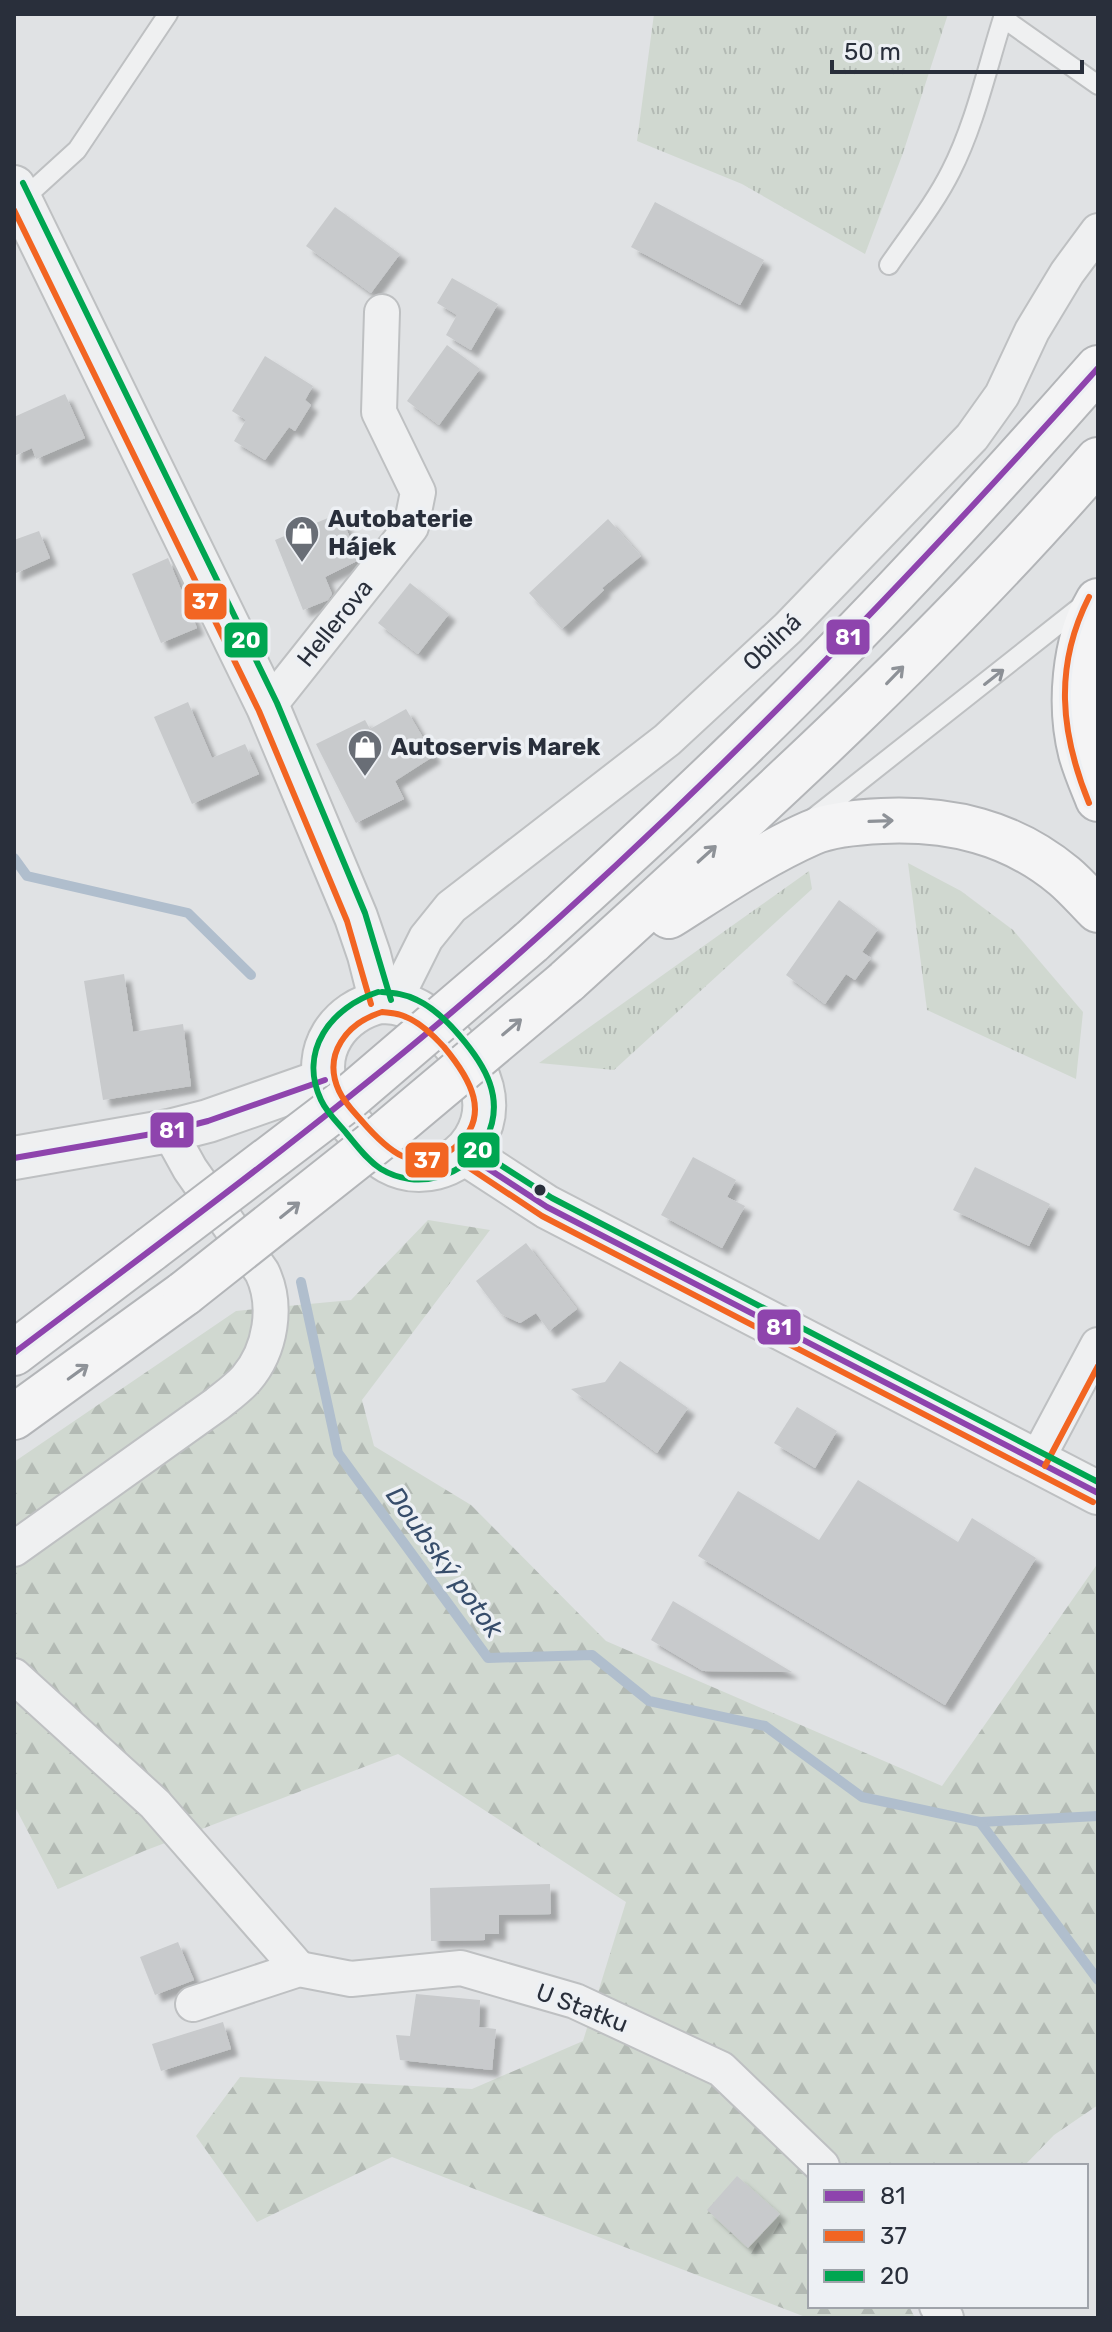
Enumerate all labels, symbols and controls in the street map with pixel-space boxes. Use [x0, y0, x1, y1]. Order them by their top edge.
scale bar [832, 24, 1082, 74]
text: 50 m [844, 38, 901, 66]
place label: Autobaterie Hájek [328, 505, 473, 561]
shop icon: Autobaterie Hájek [283, 514, 321, 564]
street label: Hellerova [291, 574, 379, 672]
line badge: 37 [183, 582, 228, 621]
text: 37 [191, 588, 219, 615]
street label: Obilná [737, 608, 807, 676]
line badge: 81 [825, 618, 871, 656]
line badge: 20 [223, 621, 269, 659]
text: 81 [835, 624, 861, 651]
text: 20 [231, 627, 261, 654]
one-way arrow [885, 666, 904, 685]
one-way arrow [983, 668, 1004, 685]
shop icon: Autoservis Marek [346, 728, 384, 778]
place label: Autoservis Marek [391, 733, 600, 761]
one-way arrow [867, 814, 894, 829]
one-way arrow [697, 845, 717, 864]
one-way arrow [502, 1018, 522, 1036]
line badge: 81 [149, 1111, 195, 1149]
text: 81 [159, 1117, 185, 1144]
line badge: 20 [456, 1131, 501, 1169]
text: 20 [463, 1137, 493, 1164]
line badge: 37 [404, 1141, 450, 1179]
text: 37 [413, 1147, 441, 1174]
unlabelled marker [532, 1182, 548, 1198]
one-way arrow [279, 1201, 300, 1219]
line badge: 81 [756, 1308, 802, 1346]
text: 81 [766, 1314, 792, 1341]
one-way arrow [66, 1364, 88, 1381]
water label: Doubský potok [379, 1481, 510, 1644]
street label: U Statku [532, 1978, 632, 2038]
legend [808, 2164, 1088, 2308]
text: 81 [880, 2182, 906, 2210]
text: 37 [880, 2222, 907, 2250]
text: 20 [880, 2262, 909, 2290]

